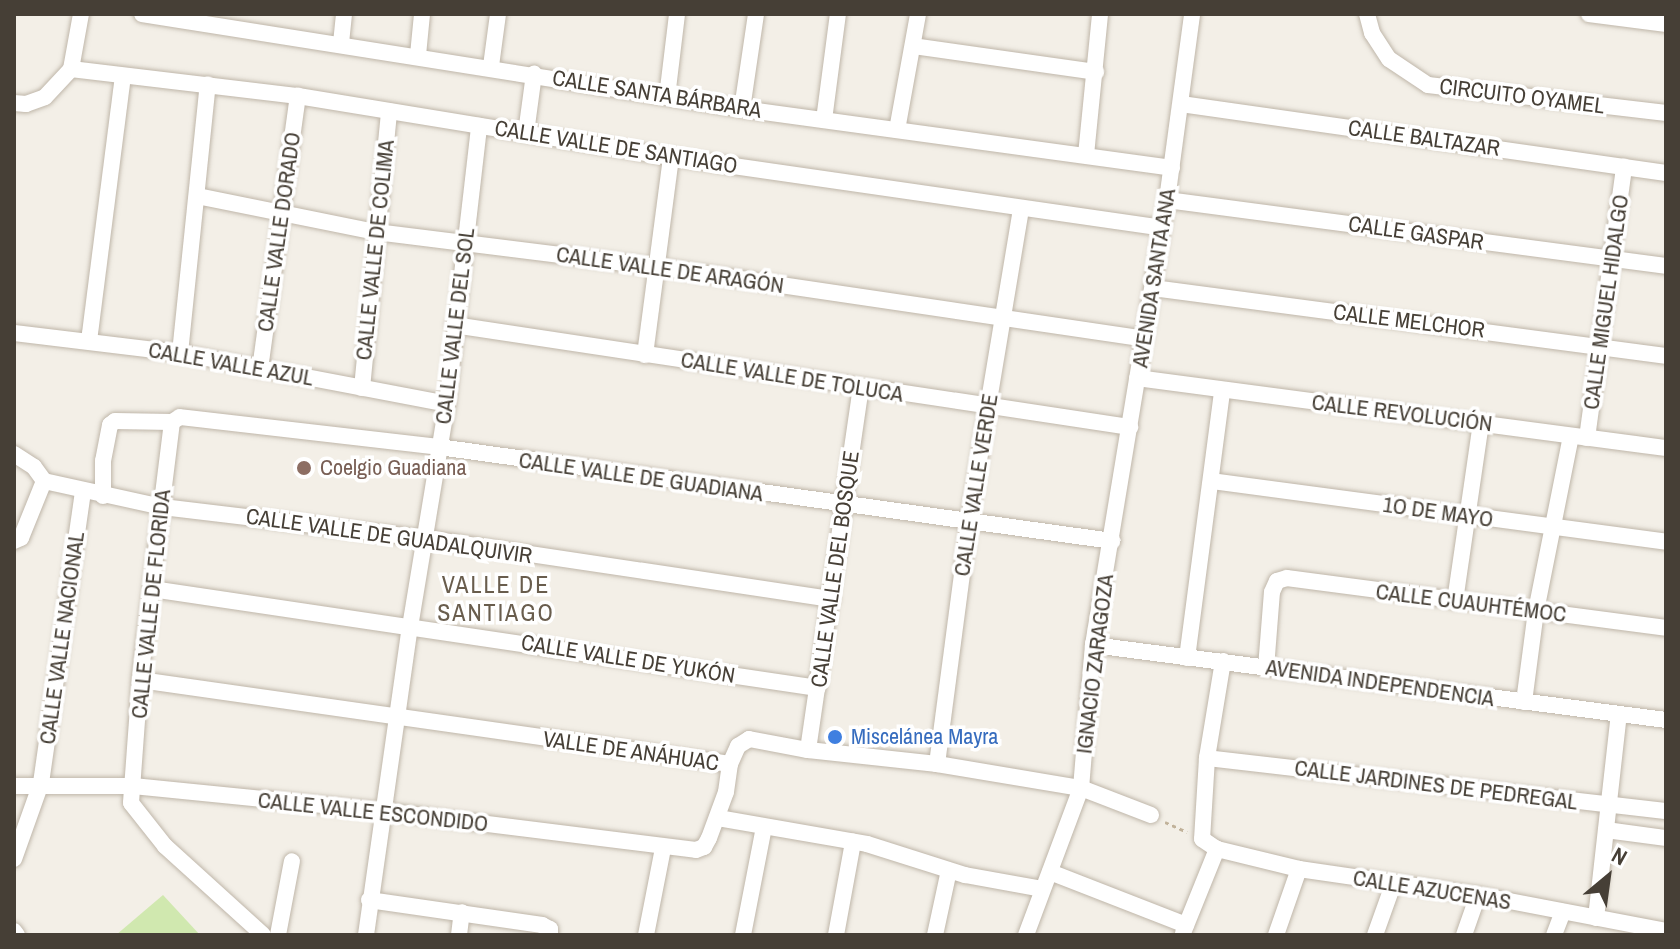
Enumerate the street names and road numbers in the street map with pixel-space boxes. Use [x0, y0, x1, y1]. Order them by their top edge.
street label: CALLE SANTA BÁRBARA [550, 64, 764, 124]
street label: CIRCUITO OYAMEL [1438, 73, 1606, 119]
street label: CALLE BALTAZAR [1347, 114, 1501, 162]
street label: CALLE VALLE DE SANTIAGO [493, 115, 739, 179]
street label: CALLE VALLE DORADO [252, 131, 306, 333]
street label: CALLE VALLE DE COLIMA [350, 139, 400, 361]
street label: AVENIDA SANTA ANA [1127, 185, 1181, 371]
street label: CALLE MIGUEL HIDALGO [1578, 192, 1634, 412]
street label: CALLE GASPAR [1347, 210, 1485, 256]
street label: CALLE VALLE DEL SOL [430, 226, 480, 426]
street label: CALLE VALLE DE ARAGÓN [554, 241, 786, 299]
street label: CALLE MELCHOR [1332, 299, 1486, 343]
street label: CALLE VALLE AZUL [146, 336, 316, 392]
street label: CALLE VALLE DE TOLUCA [679, 346, 905, 408]
street label: CALLE REVOLUCIÓN [1310, 389, 1494, 437]
street label: CALLE VALLE VERDE [949, 392, 1003, 578]
street label: CALLE VALLE DE GUADIANA [517, 447, 765, 507]
street label: CALLE VALLE DEL BOSQUE [805, 449, 865, 689]
street label: CALLE VALLE DE FLORIDA [126, 488, 176, 720]
street label: 1O DE MAYO [1381, 491, 1495, 533]
street label: CALLE VALLE DE GUADALQUIVIR [244, 503, 534, 569]
street label: CALLE VALLE NACIONAL [34, 530, 90, 746]
street label: IGNACIO ZARAGOZA [1071, 573, 1119, 755]
street label: CALLE CUAUHTÉMOC [1374, 578, 1568, 628]
street label: CALLE VALLE DE YUKÓN [519, 629, 737, 689]
street label: AVENIDA INDEPENDENCIA [1264, 654, 1496, 712]
street label: VALLE DE ANÁHUAC [541, 726, 721, 776]
street label: CALLE JARDINES DE PEDREGAL [1293, 755, 1579, 815]
street label: CALLE VALLE ESCONDIDO [257, 787, 489, 837]
street label: CALLE AZUCENAS [1351, 864, 1513, 916]

